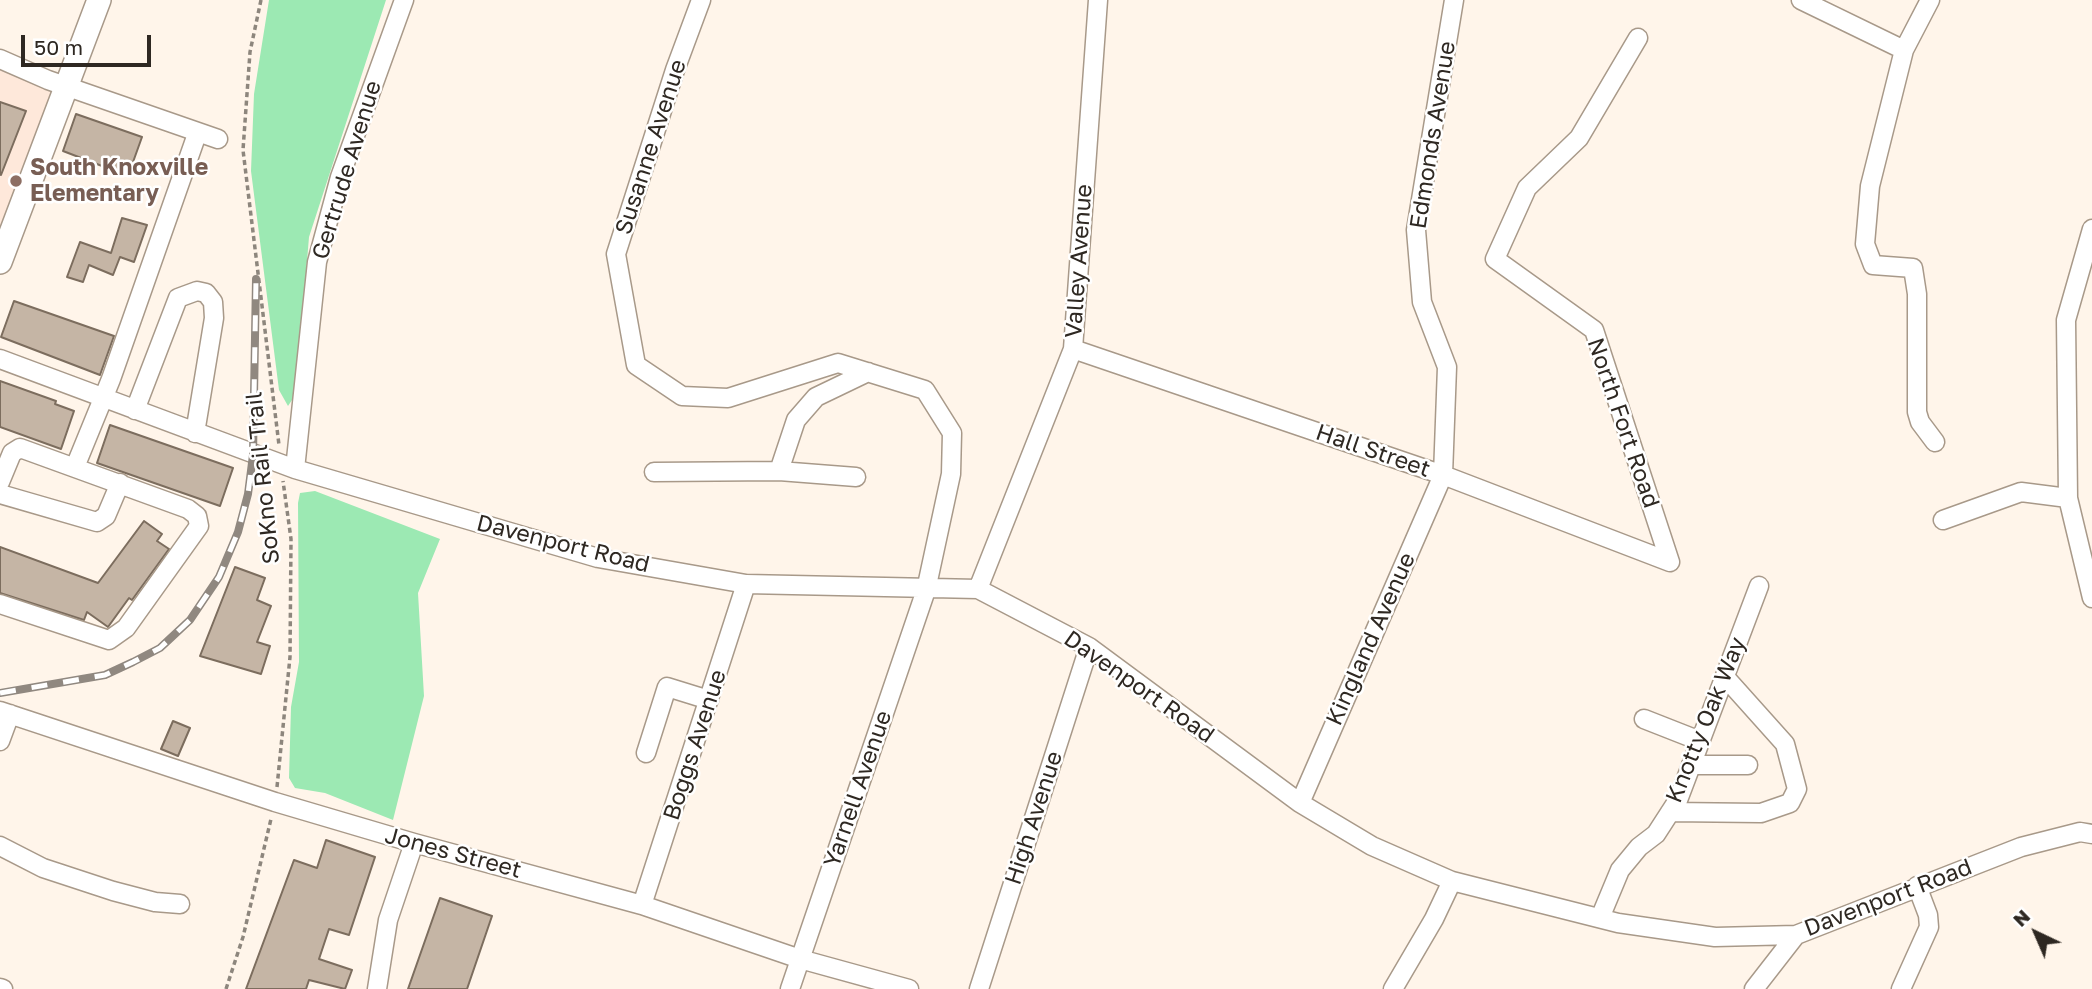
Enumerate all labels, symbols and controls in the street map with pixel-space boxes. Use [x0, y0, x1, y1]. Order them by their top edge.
scale bar [24, 21, 154, 65]
text: 50 m [34, 34, 83, 60]
street label: Edmonds Avenue [1405, 39, 1461, 231]
street label: Susanne Avenue [610, 56, 692, 238]
street label: Gertrude Avenue [307, 77, 387, 263]
place label: South Knoxville Elementary [30, 154, 208, 208]
marker: South Knoxville Elementary [8, 173, 24, 189]
street label: Valley Avenue [1060, 183, 1098, 339]
street label: North Fort Road [1581, 334, 1665, 512]
street label: SoKno Rail Trail [240, 390, 286, 566]
street label: Hall Street [1312, 419, 1434, 483]
street label: Davenport Road [474, 509, 652, 579]
street label: Kingland Avenue [1321, 548, 1421, 730]
street label: Davenport Road [1059, 625, 1219, 749]
street label: Knotty Oak Way [1660, 633, 1752, 807]
street label: Boggs Avenue [658, 666, 732, 824]
street label: Yarnell Avenue [818, 707, 898, 871]
street label: High Avenue [999, 748, 1069, 888]
street label: Jones Street [382, 822, 524, 884]
street label: Davenport Road [1800, 853, 1976, 943]
north arrow [2001, 898, 2071, 968]
text: N [2008, 904, 2034, 931]

